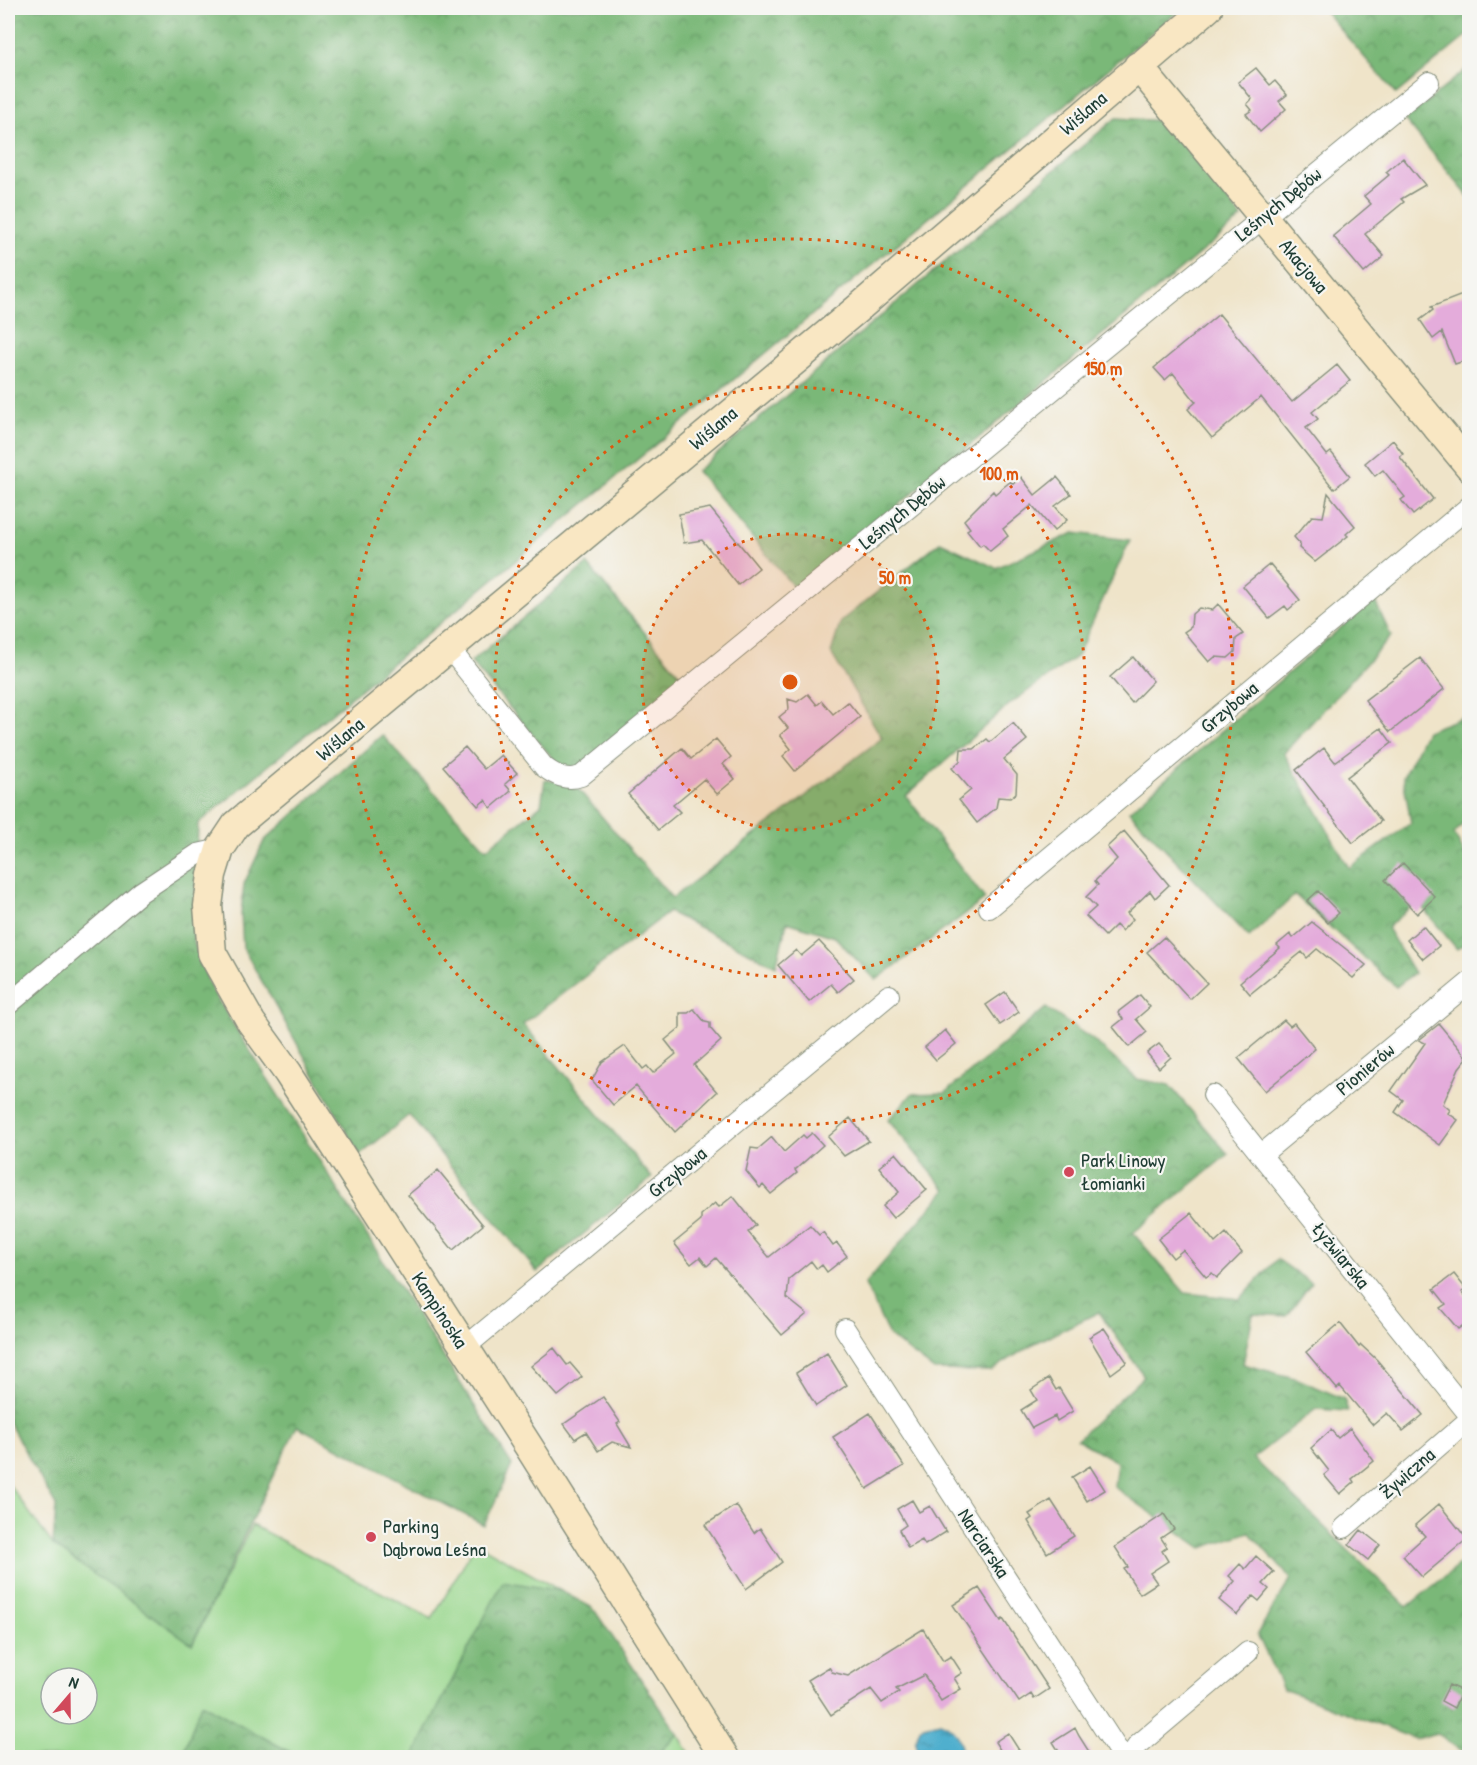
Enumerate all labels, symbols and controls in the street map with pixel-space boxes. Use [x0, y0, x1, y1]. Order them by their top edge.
street label: Wiślana [1053, 84, 1112, 141]
street label: Leśnych Dębów [1229, 160, 1327, 247]
street label: Akacjowa [1274, 233, 1335, 299]
text: 150 m [1084, 356, 1122, 381]
street label: Wiślana [683, 400, 742, 455]
text: 100 m [979, 461, 1019, 486]
street label: Leśnych Dębów [853, 468, 951, 555]
text: 50 m [879, 565, 911, 590]
centre of rings [780, 672, 800, 692]
street label: Grzybowa [1194, 674, 1263, 739]
street label: Wiślana [310, 711, 369, 766]
street label: Pionierów [1330, 1036, 1400, 1101]
street label: Grzybowa [642, 1140, 712, 1203]
place label: Park Linowy Łomianki [1081, 1146, 1166, 1196]
marker: Park Linowy Łomianki [1062, 1165, 1076, 1179]
street label: Łyżwiarska [1306, 1215, 1377, 1294]
street label: Kampinoska [406, 1266, 475, 1353]
street label: Żywiczna [1373, 1441, 1440, 1504]
street label: Narciarska [952, 1503, 1017, 1583]
place label: Parking Dąbrowa Leśna [383, 1512, 486, 1562]
marker: Parking Dąbrowa Leśna [364, 1530, 378, 1544]
north arrow [39, 1666, 99, 1726]
text: N [66, 1670, 82, 1694]

